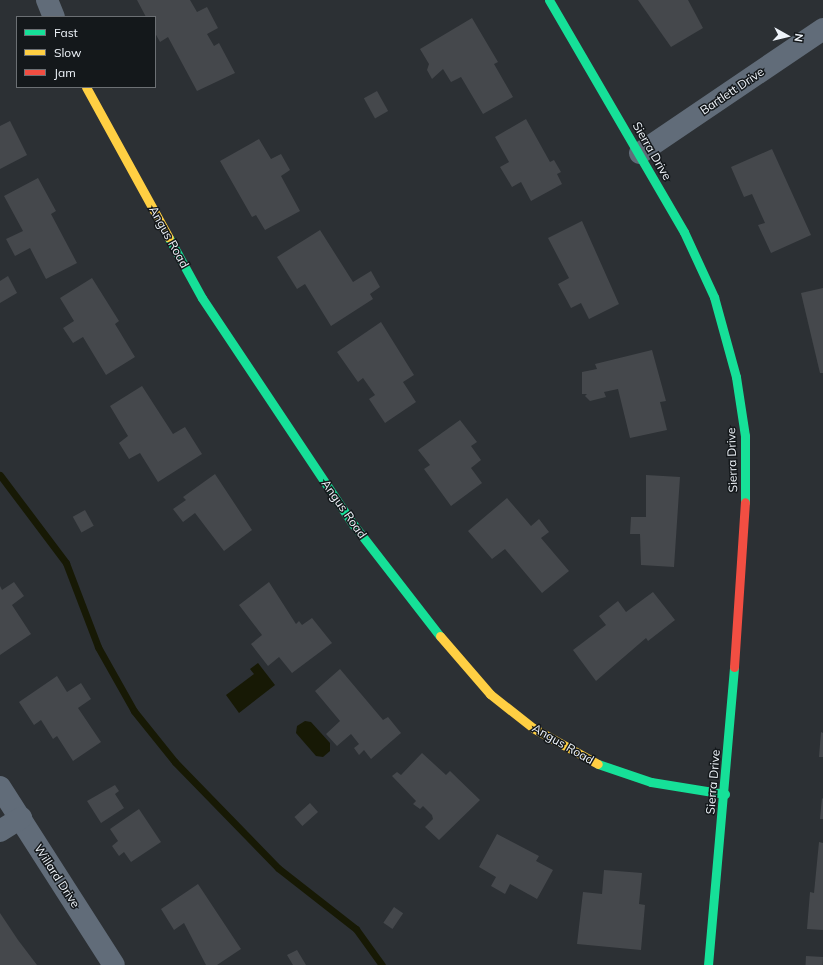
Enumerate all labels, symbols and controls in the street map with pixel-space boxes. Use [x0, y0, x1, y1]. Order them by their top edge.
legend [16, 16, 156, 88]
north arrow [767, 16, 807, 56]
text: Fast [54, 25, 78, 40]
text: N [791, 33, 806, 43]
text: Slow [54, 45, 82, 60]
street label: Bartlett Drive [697, 64, 767, 118]
text: Jam [54, 65, 76, 80]
street label: Sierra Drive [630, 119, 674, 183]
street label: Angus Road [146, 204, 192, 270]
street label: Sierra Drive [724, 427, 740, 493]
street label: Angus Road [318, 477, 370, 541]
street label: Angus Road [530, 721, 596, 767]
street label: Sierra Drive [703, 749, 723, 815]
street label: Willard Drive [31, 842, 83, 910]

